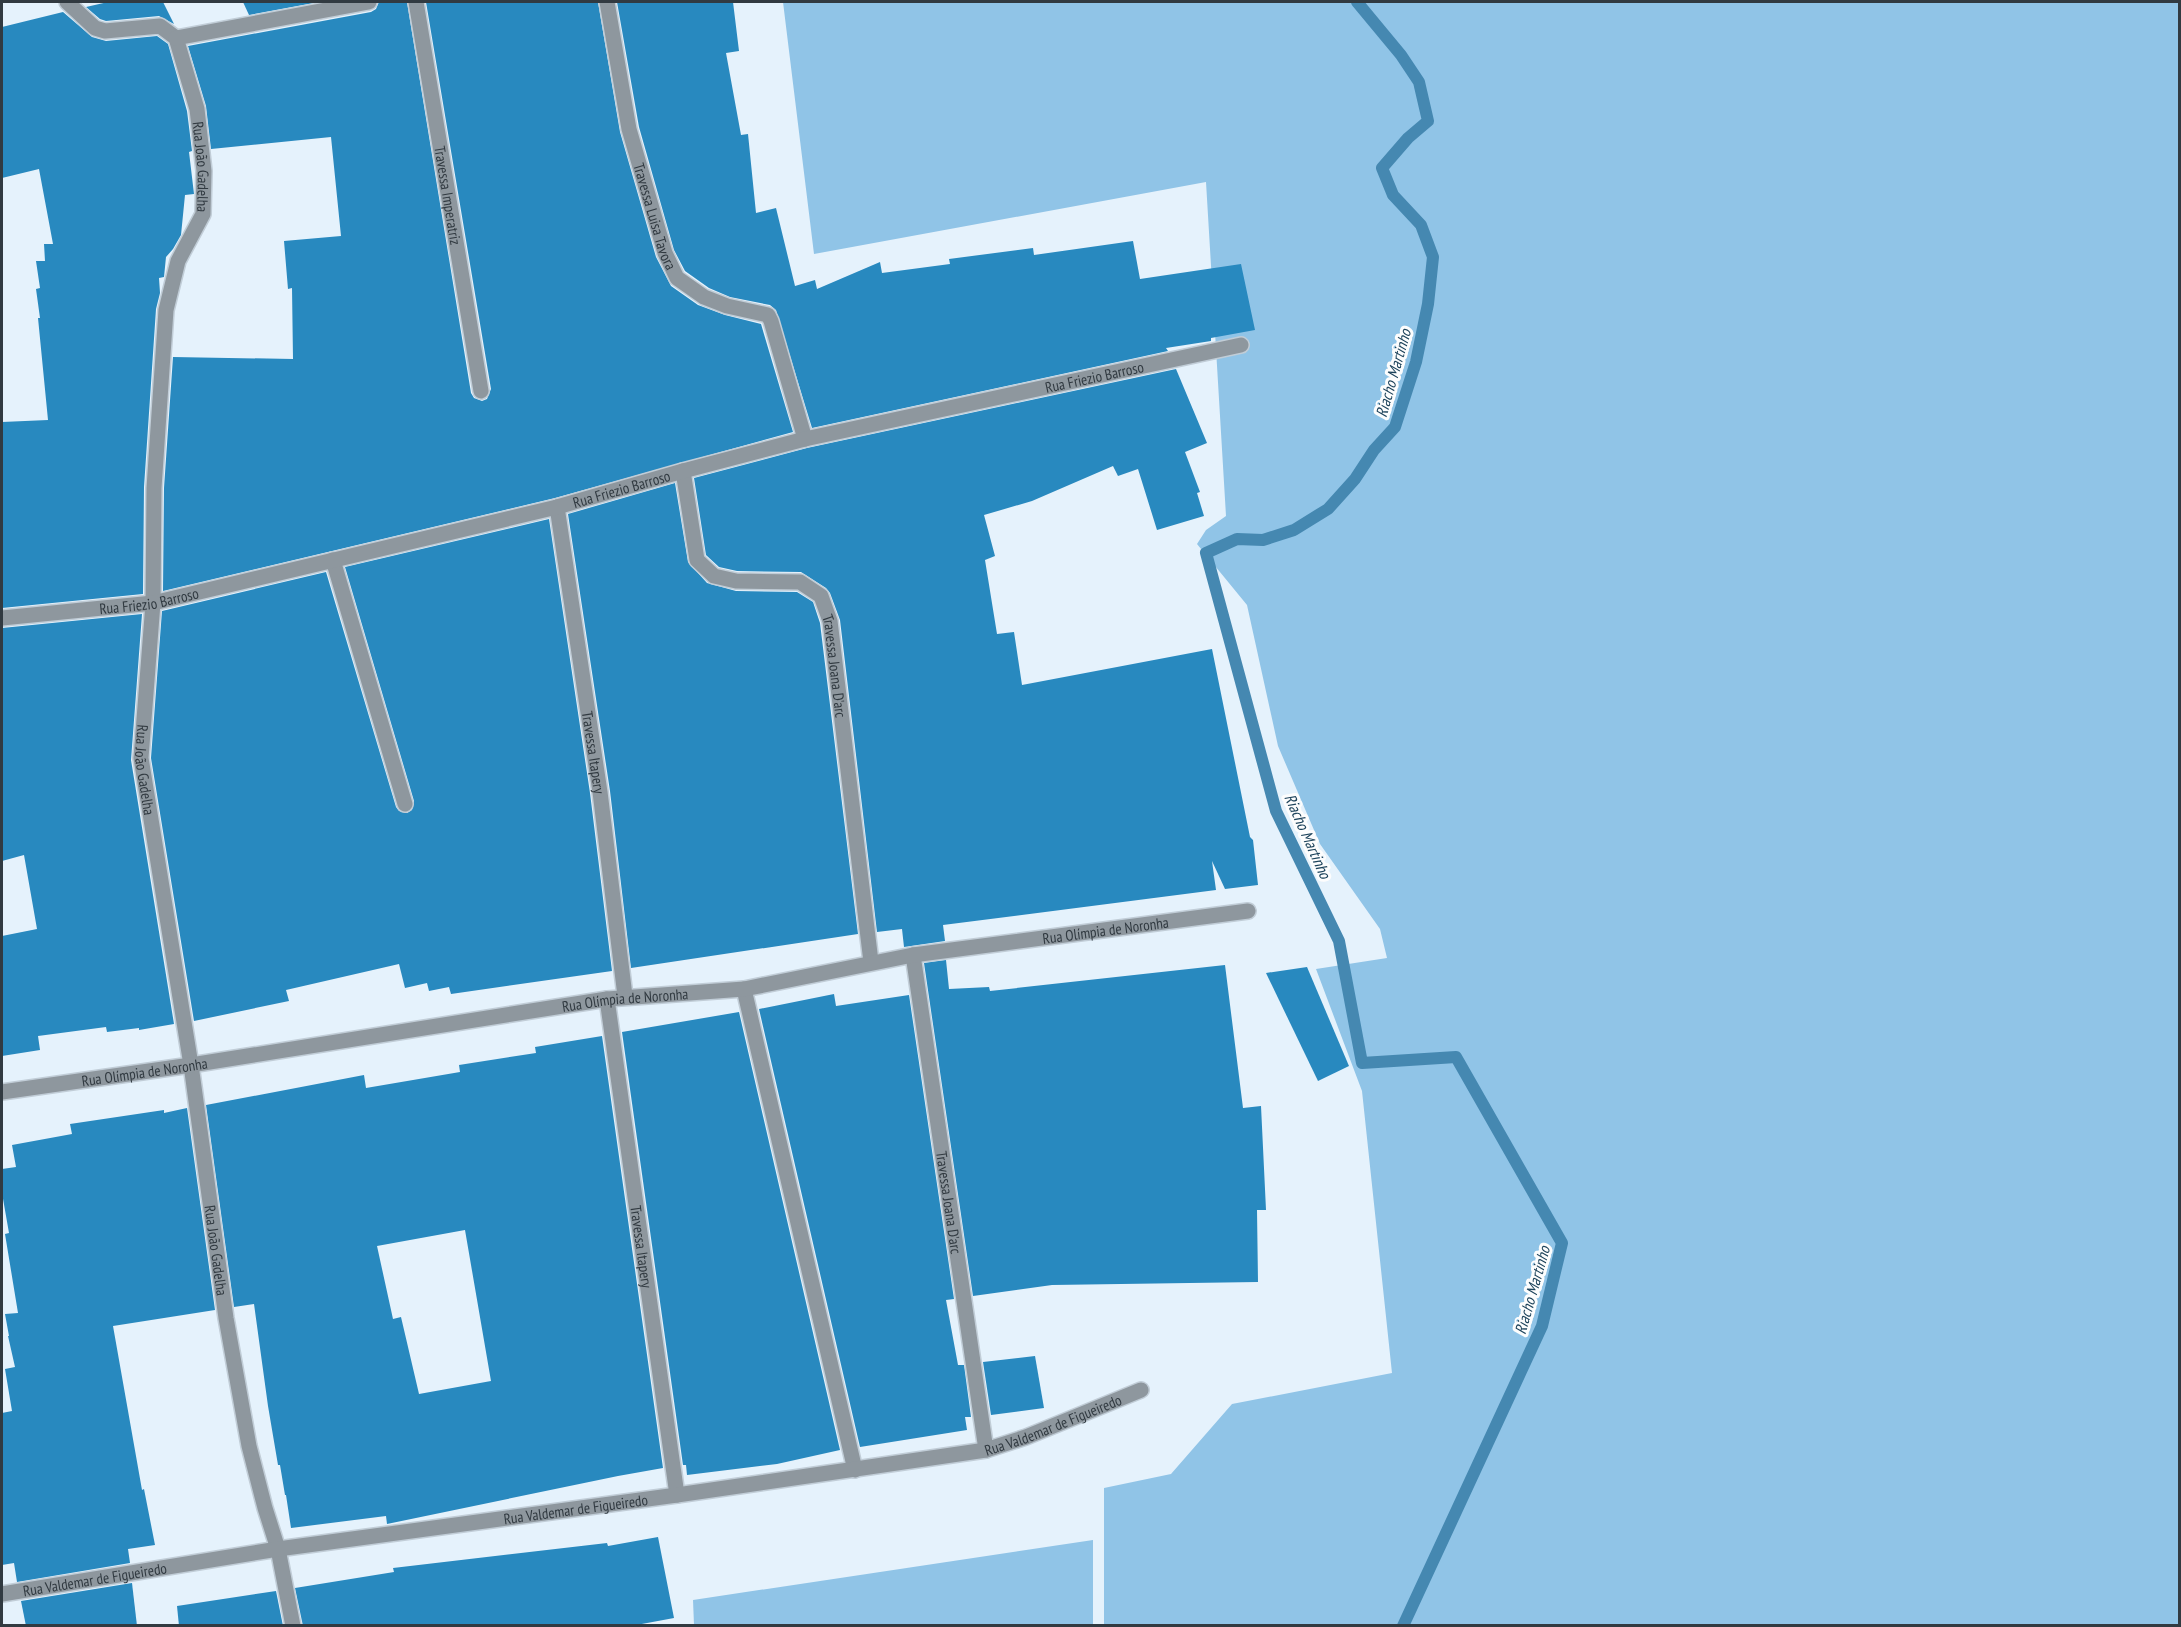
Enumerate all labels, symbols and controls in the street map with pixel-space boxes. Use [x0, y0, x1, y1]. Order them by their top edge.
street label: Rua João Gadelha [189, 120, 214, 212]
street label: Travessa Imperatriz [431, 144, 466, 246]
street label: Travessa Luisa Tavora [630, 161, 681, 273]
water label: Riacho Martinho [1371, 326, 1415, 419]
street label: Rua Friezio Barroso [1043, 357, 1145, 397]
street label: Rua Friezio Barroso [571, 466, 672, 512]
street label: Rua Friezio Barroso [98, 583, 200, 618]
street label: Travessa Joana D'arc [819, 611, 851, 719]
street label: Travessa Itapery [578, 710, 610, 795]
street label: Rua João Gadelha [132, 724, 160, 816]
water label: Riacho Martinho [1280, 790, 1336, 883]
street label: Rua Olímpia de Noronha [1041, 912, 1170, 947]
street label: Rua Olímpia de Noronha [560, 984, 689, 1016]
street label: Rua Olímpia de Noronha [80, 1053, 209, 1090]
street label: Travessa Joana D'arc [933, 1150, 967, 1256]
street label: Rua João Gadelha [201, 1204, 232, 1297]
street label: Travessa Itapery [627, 1204, 657, 1289]
water label: Riacho Martinho [1510, 1243, 1554, 1336]
street label: Rua Valdemar de Figueiredo [982, 1390, 1124, 1459]
street label: Rua Valdemar de Figueiredo [502, 1490, 649, 1528]
street label: Rua Valdemar de Figueiredo [22, 1558, 168, 1600]

